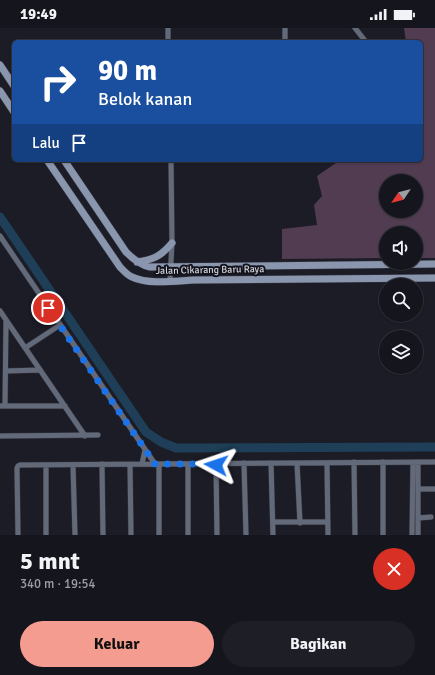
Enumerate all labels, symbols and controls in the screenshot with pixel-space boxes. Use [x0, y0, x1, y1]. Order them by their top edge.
text: 19:49 [20, 5, 57, 23]
text: 90 m [98, 54, 157, 88]
icon: right [32, 56, 84, 108]
text: Belok kanan [98, 88, 192, 110]
icon: arrive [68, 132, 90, 154]
text: Lalu [32, 134, 60, 152]
north arrow [379, 174, 423, 218]
map controls [379, 174, 423, 374]
button: sound [379, 226, 423, 270]
street label: Jalan Cikarang Baru Raya [156, 263, 264, 277]
button: search [379, 278, 423, 322]
pin [31, 291, 65, 325]
icon: arrive [37, 297, 59, 319]
button: layers [379, 330, 423, 374]
position arrow [195, 444, 237, 486]
text: 5 mnt [20, 546, 80, 576]
button: close [373, 548, 415, 590]
text: 340 m · 19:54 [20, 576, 96, 592]
button: Keluar [20, 621, 214, 667]
button: Bagikan [222, 621, 415, 667]

